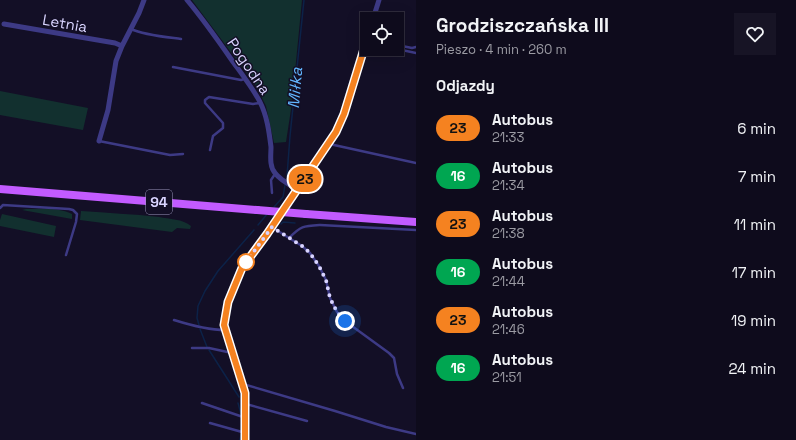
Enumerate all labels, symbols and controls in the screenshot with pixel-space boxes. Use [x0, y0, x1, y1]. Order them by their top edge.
street label: Letnia [41, 10, 89, 36]
map controls [360, 12, 404, 56]
button: locate [360, 12, 404, 56]
text: Grodziszczańska III [436, 13, 609, 38]
button: heart [734, 13, 776, 55]
street label: Pogodna [223, 34, 275, 98]
text: Pieszo · 4 min · 260 m [436, 41, 567, 58]
water label: Miłka [283, 66, 307, 109]
text: Odjazdy [436, 76, 495, 95]
text: Autobus [492, 110, 553, 129]
text: 23 [450, 119, 466, 137]
text: 6 min [737, 119, 776, 138]
text: 21:33 [492, 129, 524, 146]
text: Autobus [492, 158, 553, 177]
line badge: 23 [287, 166, 323, 192]
text: 16 [451, 167, 465, 185]
text: 7 min [738, 167, 776, 186]
text: 23 [297, 170, 313, 188]
text: 21:34 [492, 177, 525, 194]
road number: 94 [146, 190, 172, 214]
text: Autobus [492, 206, 553, 225]
text: 23 [450, 215, 466, 233]
text: 11 min [734, 215, 776, 234]
text: 21:38 [492, 225, 525, 242]
unlabelled marker [237, 253, 255, 271]
text: Autobus [492, 254, 553, 273]
text: 16 [451, 263, 465, 281]
text: 17 min [732, 263, 776, 282]
text: 21:44 [492, 273, 525, 290]
text: Autobus [492, 302, 553, 321]
your location [335, 311, 355, 331]
text: 23 [450, 311, 466, 329]
text: 19 min [731, 311, 776, 330]
text: 21:46 [492, 321, 525, 338]
text: Autobus [492, 350, 553, 369]
text: 16 [451, 359, 465, 377]
text: 24 min [728, 359, 776, 378]
text: 21:51 [492, 369, 522, 386]

